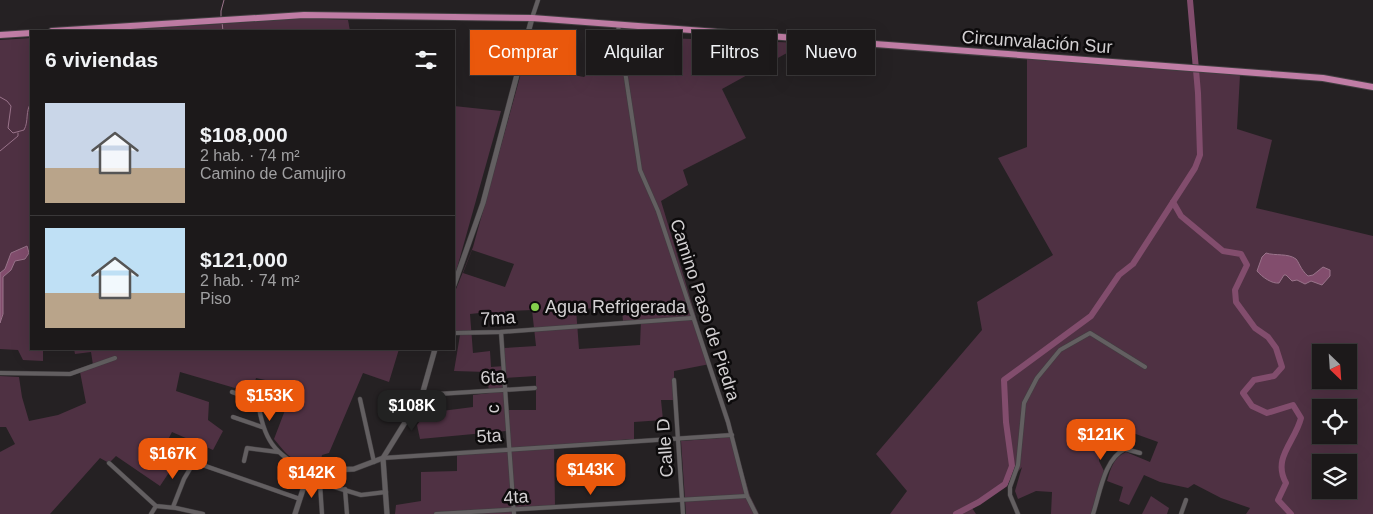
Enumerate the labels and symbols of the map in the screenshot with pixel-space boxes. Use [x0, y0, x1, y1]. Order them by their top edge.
street label: Circunvalación Sur [961, 27, 1113, 57]
street label: Camino Paso de Piedra [666, 217, 744, 404]
place label: Agua Refrigerada [545, 297, 687, 317]
marker: Agua Refrigerada [529, 301, 541, 313]
street label: 7ma [480, 307, 517, 329]
north arrow [1312, 344, 1358, 389]
street label: 6ta [480, 366, 507, 388]
pin: $153K [235, 380, 305, 422]
pin: $108K [377, 390, 447, 432]
street label: c [483, 404, 503, 414]
street label: Calle D [653, 418, 677, 478]
pin: $121K [1066, 418, 1136, 461]
street label: 5ta [476, 425, 503, 447]
pin: $167K [138, 438, 208, 480]
pin: $143K [556, 454, 626, 496]
pin: $142K [277, 456, 347, 499]
street label: 4ta [503, 486, 530, 508]

